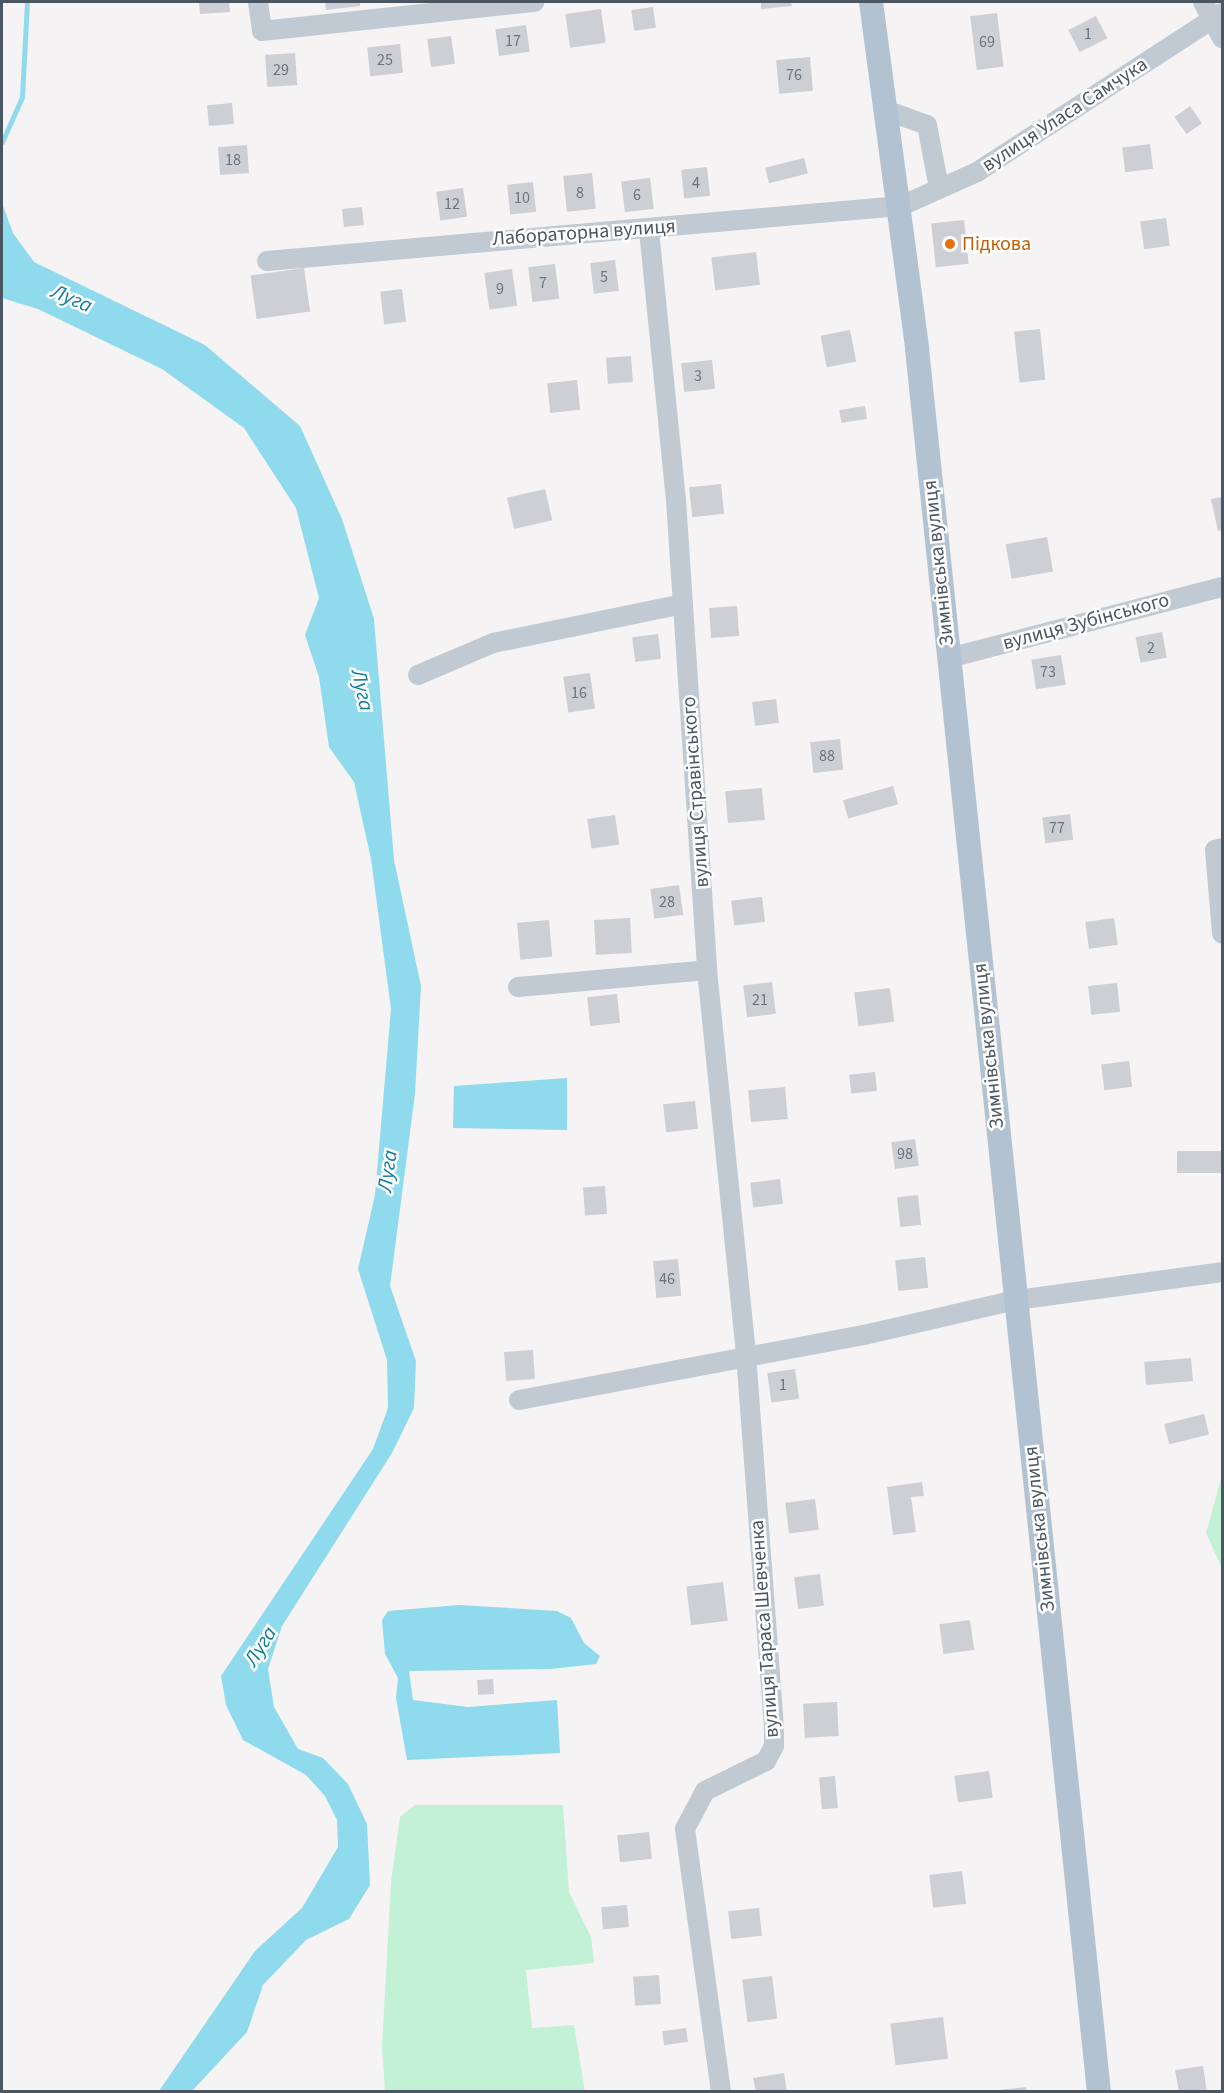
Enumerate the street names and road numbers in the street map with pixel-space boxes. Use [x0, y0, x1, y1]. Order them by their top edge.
street label: вулиця Уласа Самчука [978, 52, 1152, 178]
street label: Лабораторна вулиця [491, 215, 677, 251]
street label: Зимнівська вулиця [918, 479, 960, 647]
street label: вулиця Зубінського [1000, 588, 1172, 656]
street label: вулиця Стравінського [677, 696, 715, 888]
street label: Зимнівська вулиця [968, 962, 1010, 1130]
street label: Зимнівська вулиця [1019, 1445, 1061, 1613]
street label: вулиця Тараса Шевченка [745, 1519, 785, 1739]

